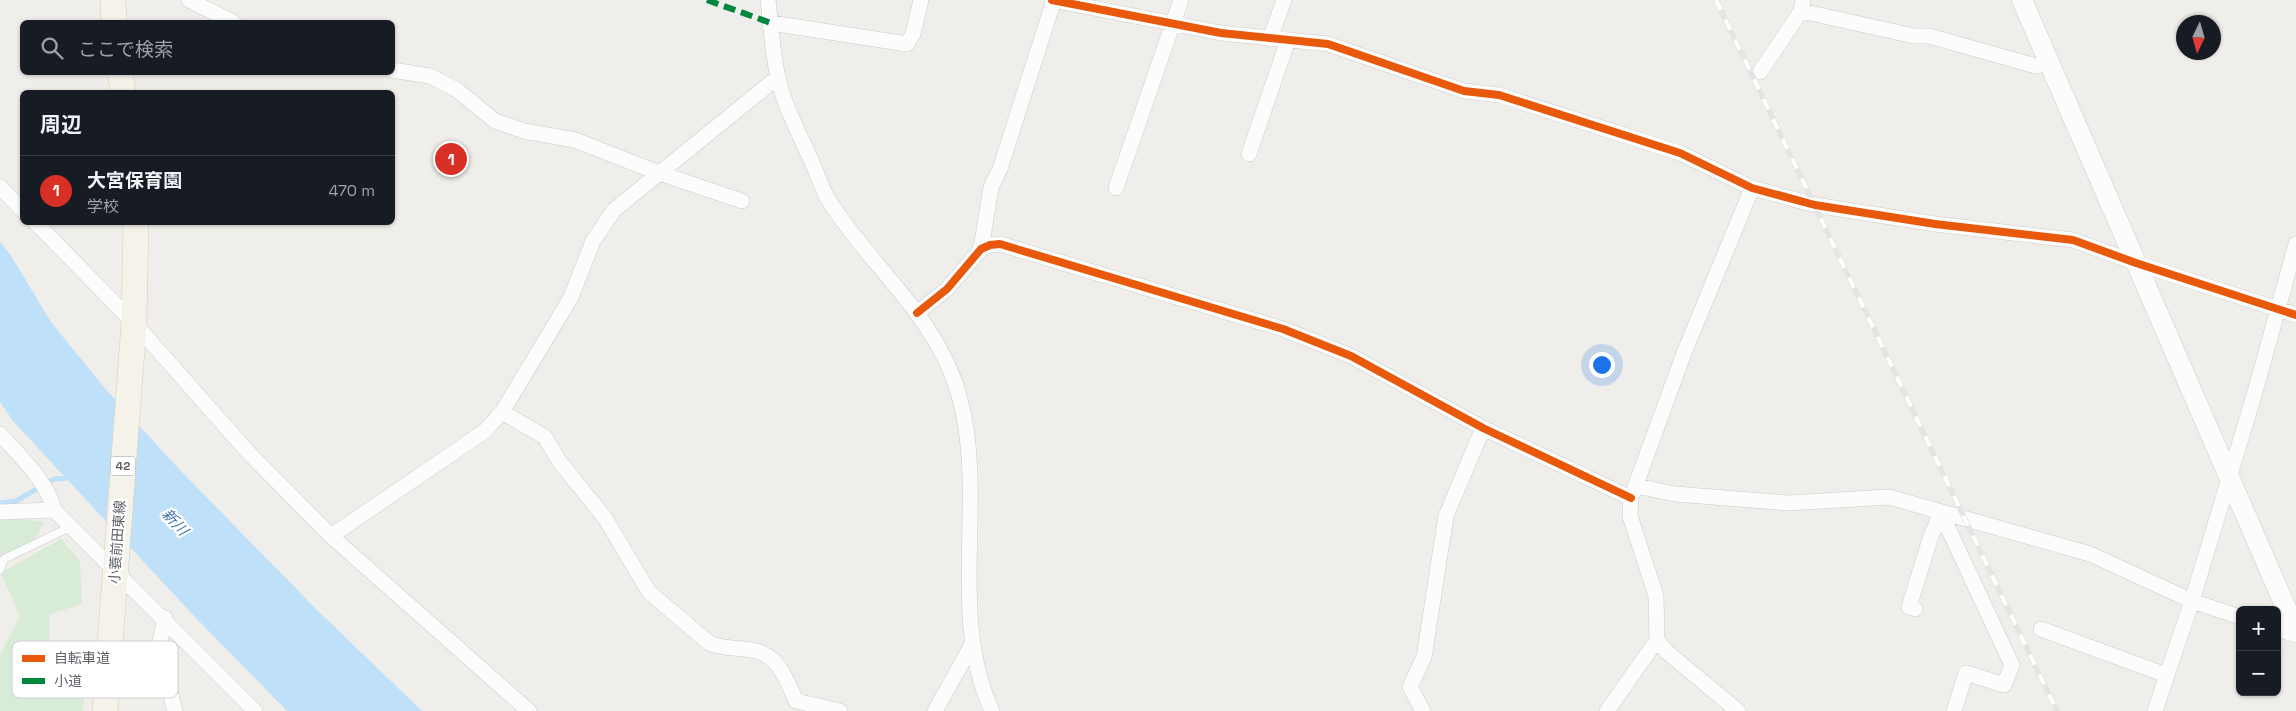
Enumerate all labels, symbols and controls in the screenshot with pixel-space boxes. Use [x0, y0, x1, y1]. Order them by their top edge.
north arrow [2176, 15, 2221, 60]
search box [20, 20, 395, 75]
icon: search [38, 34, 66, 62]
text: ここで検索 [78, 37, 173, 62]
text: 周辺 [40, 111, 82, 138]
pin: 1 [435, 140, 467, 178]
text: 大宮保育園 [87, 168, 182, 193]
text: 1 [52, 180, 60, 201]
text: 470 m [328, 180, 375, 201]
text: 学校 [87, 196, 119, 217]
your location [1589, 352, 1615, 378]
road number: 42 [110, 456, 136, 476]
street label: 小蓑前田東線 [105, 499, 129, 585]
water label: 新川 [158, 504, 194, 541]
map controls [2236, 606, 2281, 696]
button: + [2236, 606, 2281, 651]
legend [12, 641, 178, 698]
text: 自転車道 [54, 649, 110, 667]
button: − [2236, 651, 2281, 696]
text: 小道 [54, 672, 82, 690]

